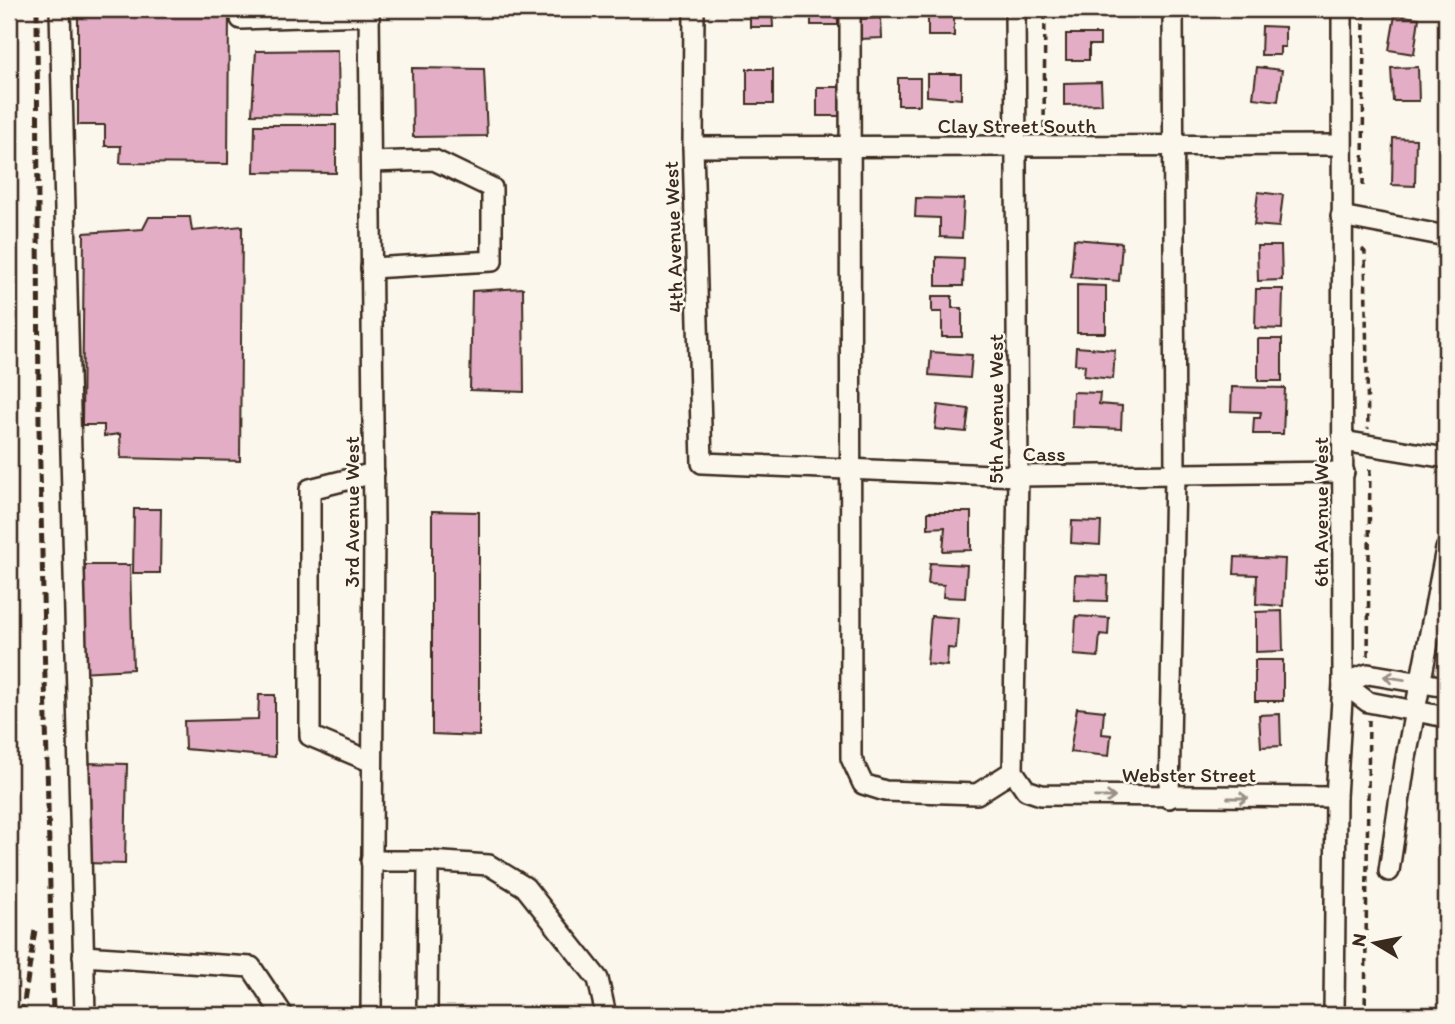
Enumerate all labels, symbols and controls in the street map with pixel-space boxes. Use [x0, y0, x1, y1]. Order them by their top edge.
street label: Clay Street South [938, 113, 1097, 138]
street label: 4th Avenue West [658, 161, 688, 313]
street label: 5th Avenue West [983, 334, 1008, 484]
street label: 3rd Avenue West [339, 436, 364, 588]
street label: 6th Avenue West [1308, 437, 1333, 587]
street label: Cass [1022, 441, 1066, 466]
one-way arrow [1383, 672, 1406, 685]
street label: Webster Street [1122, 762, 1256, 787]
one-way arrow [1094, 790, 1117, 803]
one-way arrow [1226, 791, 1249, 804]
north arrow [1340, 908, 1410, 978]
text: N [1346, 932, 1371, 948]

